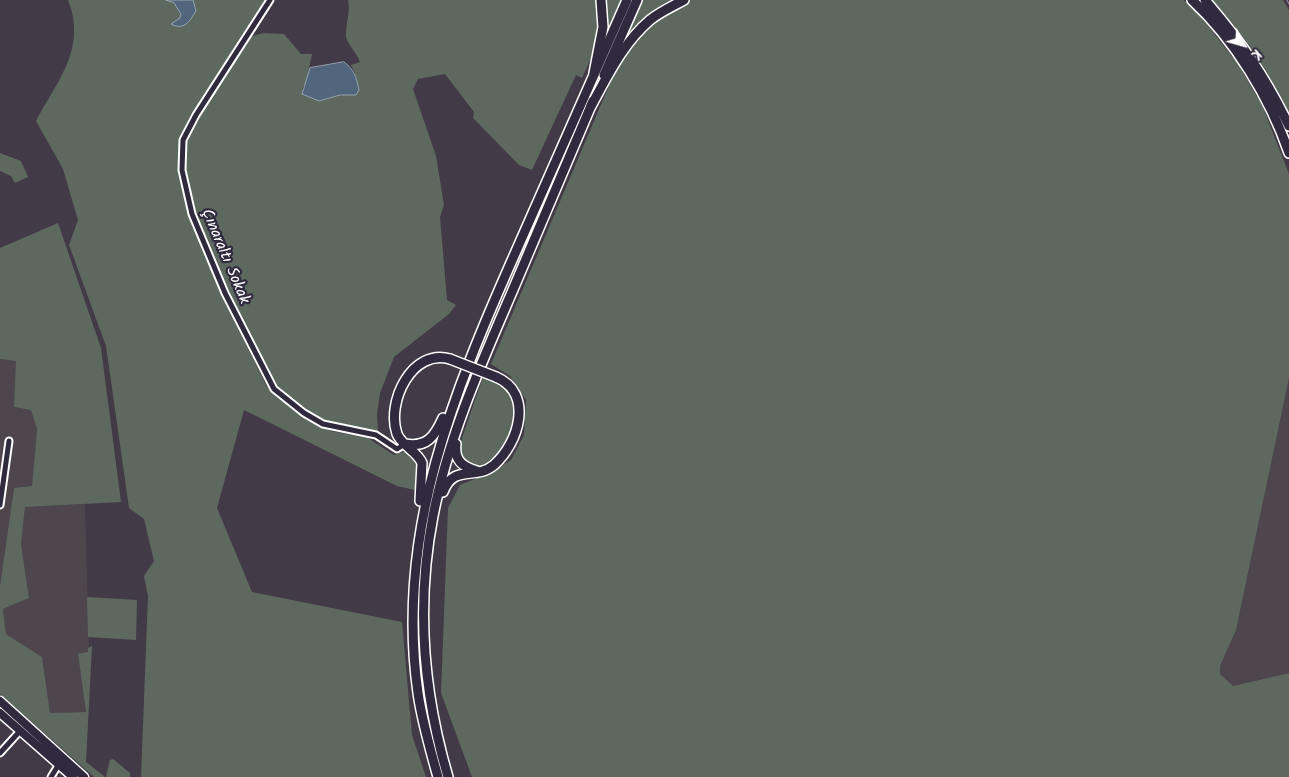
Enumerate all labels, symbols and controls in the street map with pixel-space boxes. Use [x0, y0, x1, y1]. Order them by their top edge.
north arrow [1219, 20, 1269, 70]
text: K [1245, 44, 1267, 64]
street label: Çınaraltı Sokak [195, 206, 253, 308]

